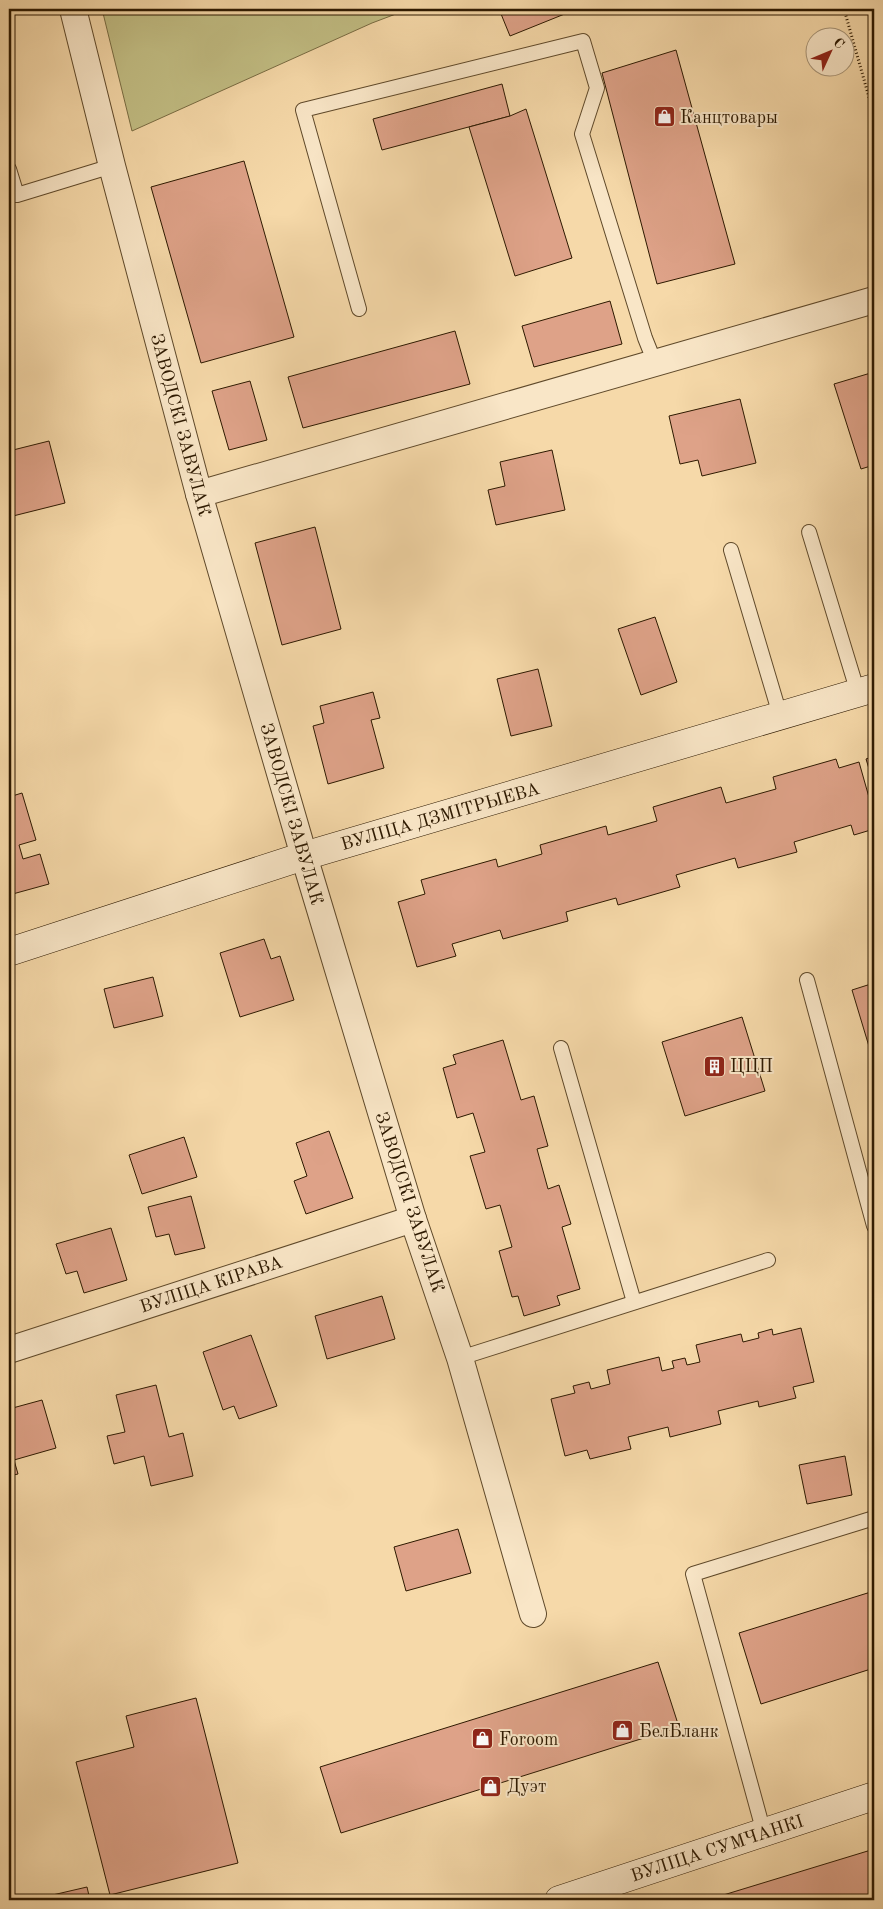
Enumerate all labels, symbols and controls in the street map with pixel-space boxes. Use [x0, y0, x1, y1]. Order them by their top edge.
north arrow [806, 28, 856, 78]
text: С [830, 35, 847, 52]
shop icon: Канцтовары [652, 105, 676, 129]
place label: Канцтовары [680, 109, 778, 127]
street label: ЗАВОДСКІ ЗАВУЛАК [147, 332, 213, 519]
street label: ЗАВОДСКІ ЗАВУЛАК [256, 721, 326, 907]
street label: ВУЛІЦА ДЗМІТРЫЕВА [339, 780, 542, 854]
building icon: ЦЦП [702, 1054, 726, 1078]
place label: ЦЦП [730, 1058, 773, 1076]
street label: ЗАВОДСКІ ЗАВУЛАК [371, 1110, 447, 1295]
street label: ВУЛІЦА КІРАВА [138, 1253, 285, 1317]
shop icon: БелБланк [611, 1719, 635, 1743]
place label: БелБланк [639, 1723, 719, 1741]
shop icon: Foroom [471, 1727, 495, 1751]
place label: Foroom [499, 1731, 558, 1749]
shop icon: Дуэт [479, 1774, 503, 1798]
place label: Дуэт [507, 1778, 546, 1796]
street label: ВУЛІЦА СУМЧАНКІ [629, 1812, 806, 1885]

